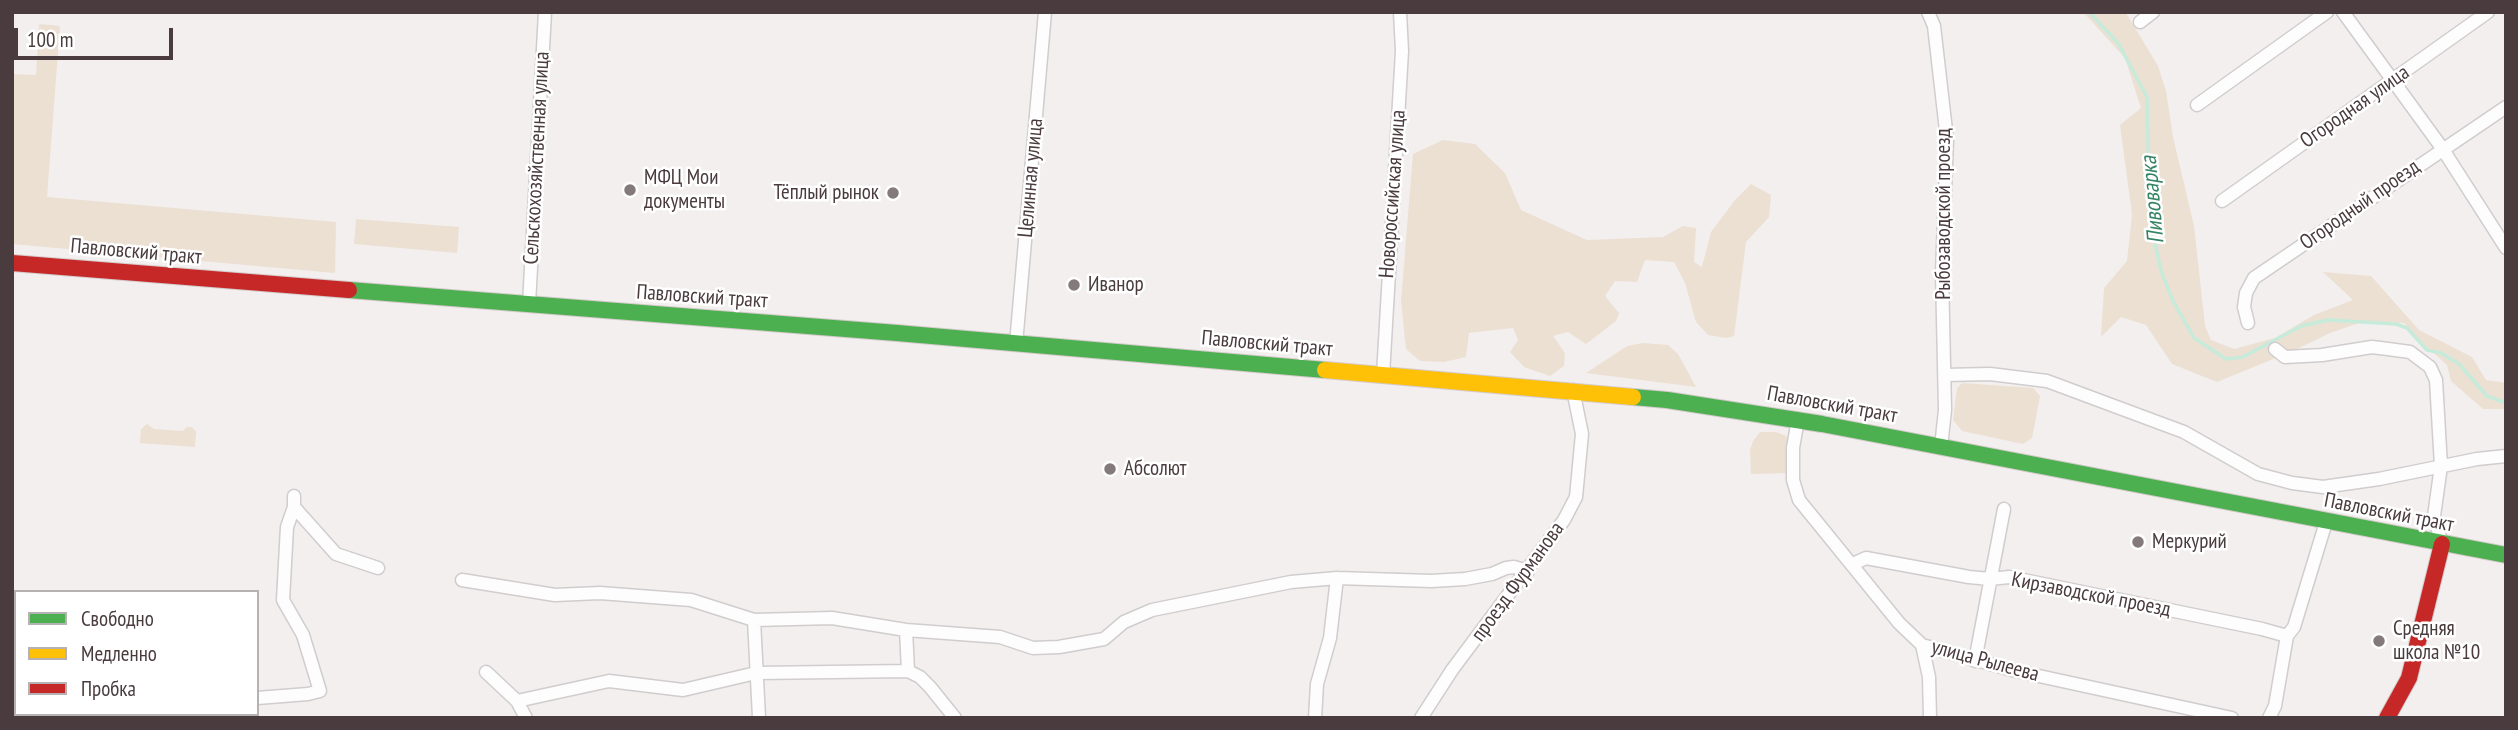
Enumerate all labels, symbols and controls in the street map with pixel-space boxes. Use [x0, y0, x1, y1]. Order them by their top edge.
scale bar [18, 14, 177, 58]
text: 100 m [27, 26, 73, 53]
street label: Сельскохозяйственная улица [519, 51, 555, 265]
street label: Огородная улица [2296, 60, 2414, 154]
street label: Новороссийская улица [1375, 109, 1411, 279]
street label: Целинная улица [1013, 117, 1049, 239]
street label: Рыбозаводской проезд [1931, 128, 1957, 300]
street label: Огородный проезд [2295, 154, 2425, 256]
water label: Пивоварка [2135, 155, 2171, 245]
place label: МФЦ Мои документы [644, 165, 725, 215]
place label: Тёплый рынок [773, 180, 879, 206]
marker: МФЦ Мои документы [622, 182, 638, 198]
marker: Тёплый рынок [885, 185, 901, 201]
street label: Павловский тракт [69, 234, 203, 270]
place label: Иванор [1088, 272, 1144, 298]
marker: Иванор [1066, 277, 1082, 293]
street label: Павловский тракт [635, 280, 769, 314]
street label: Павловский тракт [1200, 326, 1334, 362]
street label: Павловский тракт [1765, 381, 1899, 429]
place label: Абсолют [1124, 456, 1186, 482]
marker: Абсолют [1102, 461, 1118, 477]
street label: Павловский тракт [2322, 488, 2456, 538]
street label: проезд Фурманова [1466, 517, 1570, 647]
place label: Меркурий [2152, 529, 2227, 555]
marker: Меркурий [2130, 534, 2146, 550]
street label: Кирзаводской проезд [2009, 567, 2173, 623]
legend [14, 590, 259, 716]
text: Свободно [81, 605, 154, 632]
place label: Средняя школа №10 [2393, 616, 2480, 666]
marker: Средняя школа №10 [2371, 633, 2387, 649]
street label: улица Рылеева [1928, 635, 2042, 687]
text: Медленно [81, 640, 157, 667]
text: Пробка [81, 675, 136, 702]

